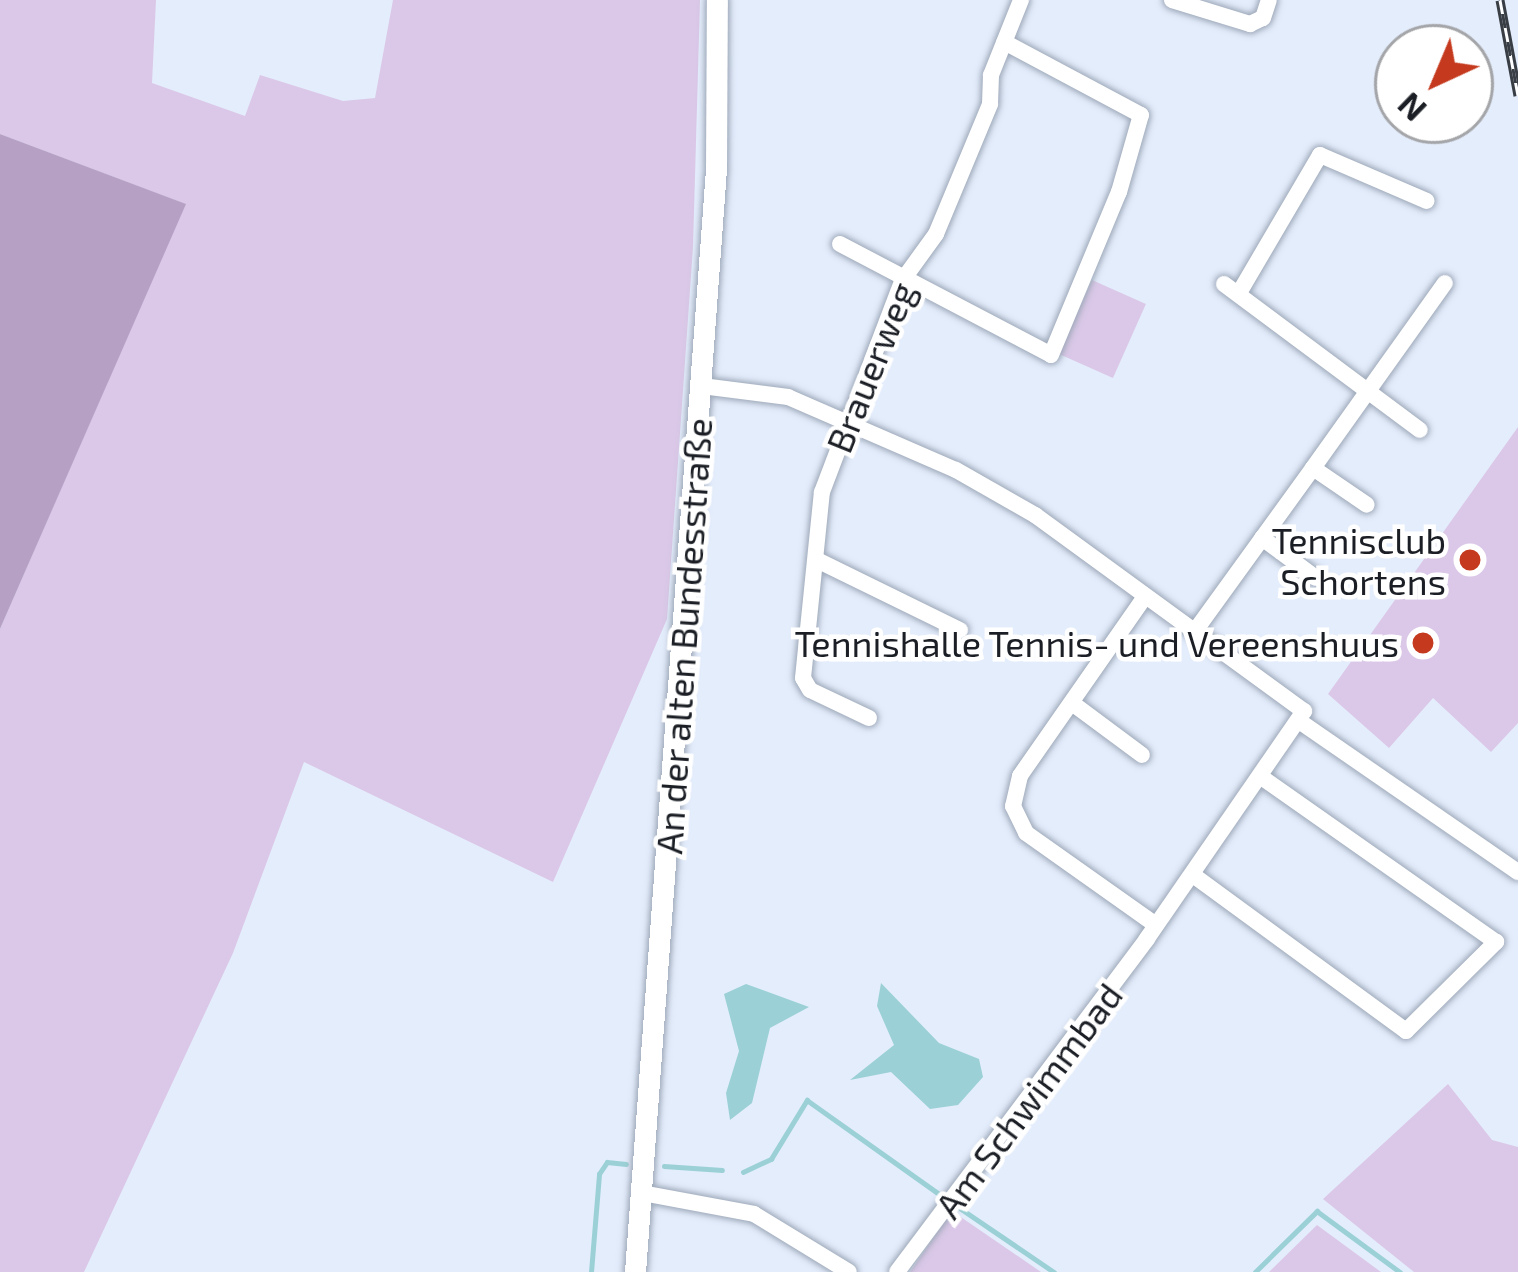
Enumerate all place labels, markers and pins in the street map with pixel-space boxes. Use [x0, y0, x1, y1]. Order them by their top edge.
place label: Tennisclub Schortens [1271, 517, 1446, 602]
marker: Tennisclub Schortens [1457, 547, 1483, 573]
place label: Tennishalle Tennis- und Vereenshuus [793, 621, 1399, 665]
marker: Tennishalle Tennis- und Vereenshuus [1410, 630, 1436, 656]

